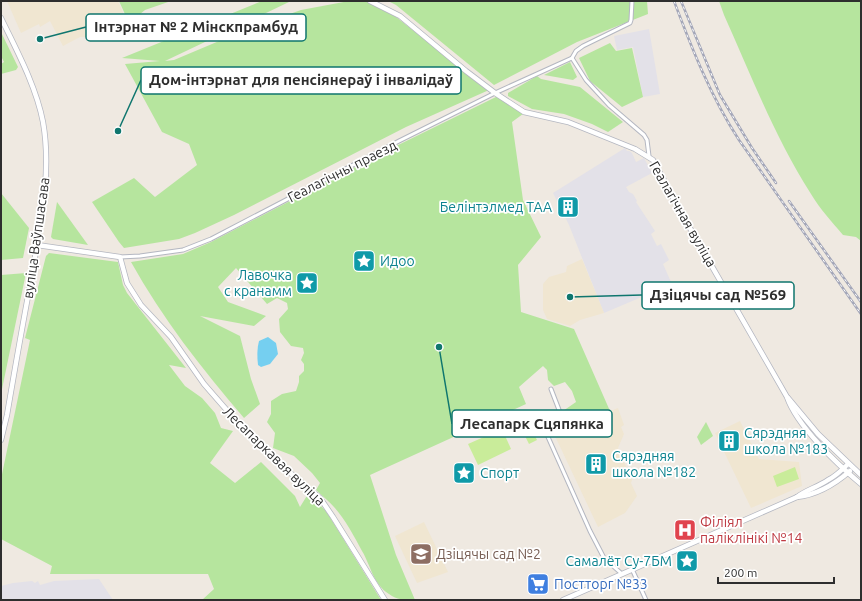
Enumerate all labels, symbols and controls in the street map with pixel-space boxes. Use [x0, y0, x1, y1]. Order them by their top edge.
callout: Інтэрнат № 2 Мінскпрамбуд [86, 14, 306, 41]
text: Інтэрнат № 2 Мінскпрамбуд [94, 18, 298, 35]
callout: Дом-інтэрнат для пенсіянераў і інвалідаў [141, 67, 461, 94]
text: Дом-інтэрнат для пенсіянераў і інвалідаў [149, 71, 453, 88]
street label: Геалагічны праезд [285, 137, 399, 205]
street label: Геалагічная вуліца [646, 158, 720, 270]
street label: вуліца Ваўпшасава [20, 176, 52, 300]
building icon: Белінтэлмед ТАА [555, 194, 581, 220]
place label: Белінтэлмед ТАА [440, 199, 552, 215]
place icon: Идоо [351, 248, 377, 274]
place label: Идоо [380, 253, 415, 269]
place label: Лавочка с кранамм [224, 267, 292, 299]
place icon: Лавочка с кранамм [294, 270, 320, 296]
callout: Дзіцячы сад №569 [642, 282, 794, 309]
text: Дзіцячы сад №569 [650, 286, 786, 303]
street label: Лесапаркавая вуліца [220, 403, 328, 509]
callout: Лесапарк Сцяпянка [452, 410, 612, 437]
text: Лесапарк Сцяпянка [460, 415, 604, 432]
place label: Сярэдняя школа №183 [744, 425, 828, 457]
building icon: Сярэдняя школа №183 [716, 428, 742, 454]
place label: Сярэдняя школа №182 [612, 448, 696, 480]
building icon: Сярэдняя школа №182 [583, 451, 609, 477]
place icon: Спорт [451, 460, 477, 486]
place label: Спорт [480, 465, 519, 481]
place label: Філіял паліклінікі №14 [700, 514, 803, 546]
hospital icon: Філіял паліклінікі №14 [672, 517, 698, 543]
school or university icon: Дзіцячы сад №2 [408, 541, 434, 567]
place label: Дзіцячы сад №2 [436, 546, 541, 562]
place icon: Самалёт Су-7БМ [674, 548, 700, 574]
place label: Самалёт Су-7БМ [565, 553, 672, 569]
scale bar [718, 559, 834, 585]
text: 200 m [724, 566, 757, 579]
supermarket icon: Постторг №33 [525, 571, 551, 597]
place label: Постторг №33 [554, 576, 648, 592]

